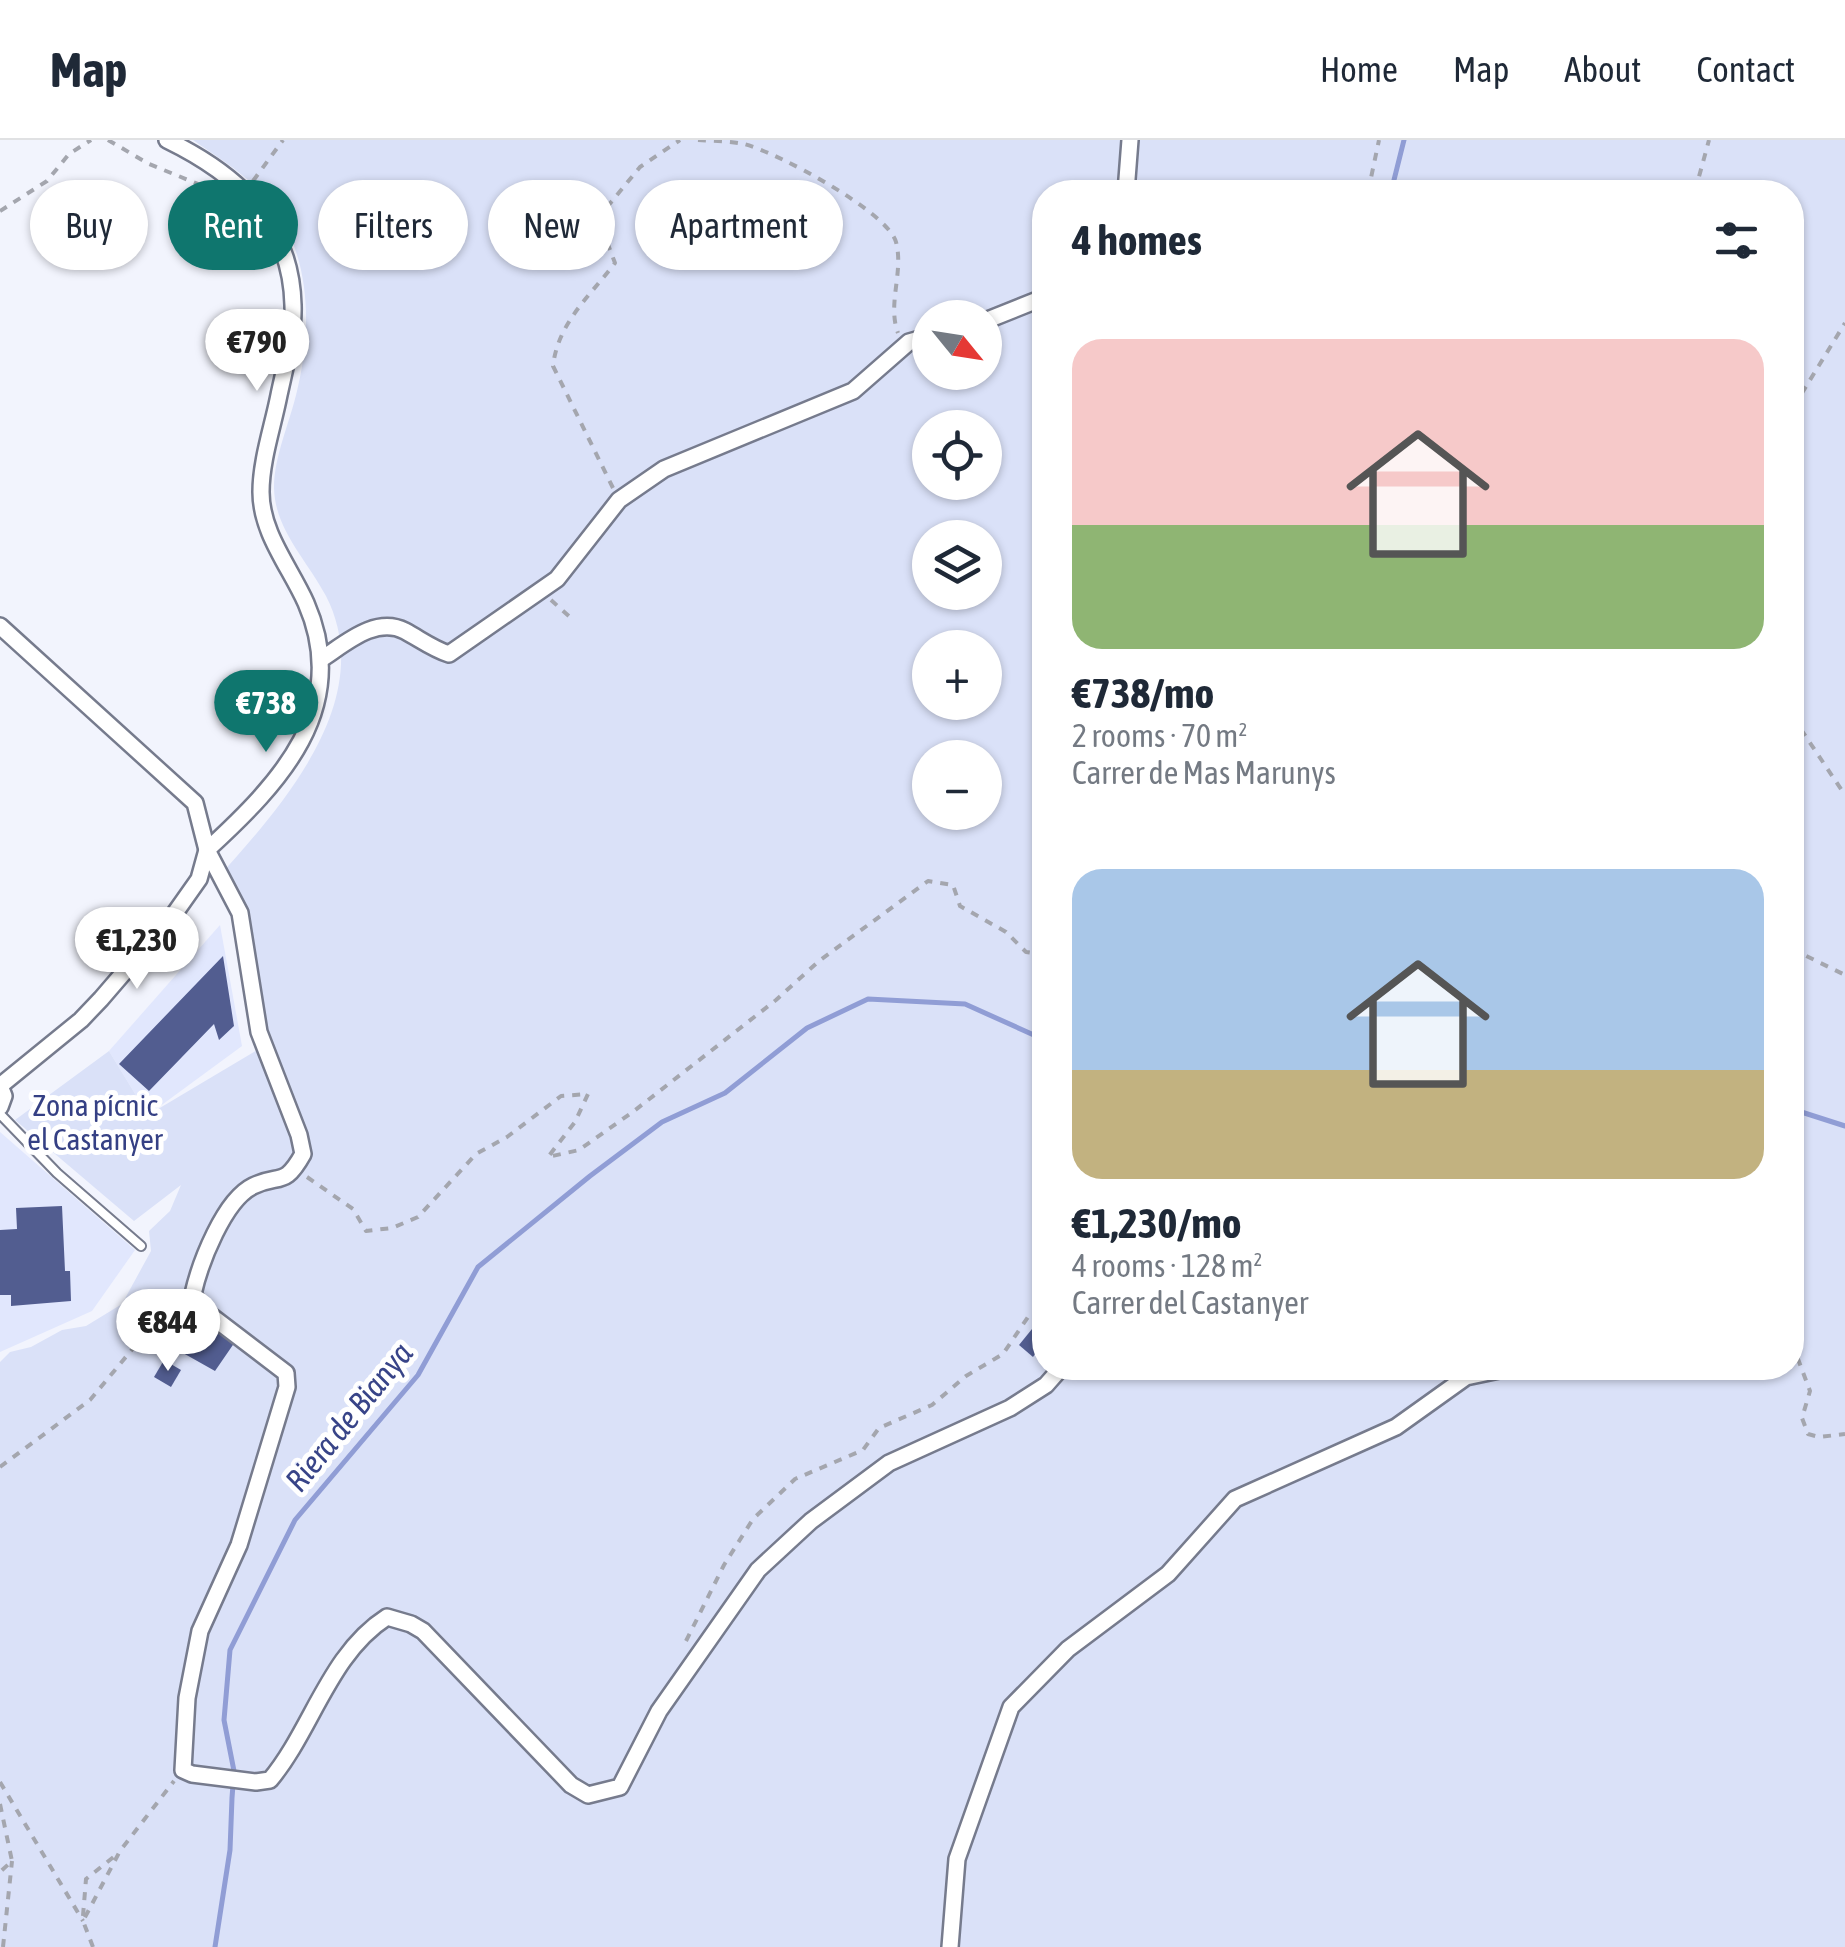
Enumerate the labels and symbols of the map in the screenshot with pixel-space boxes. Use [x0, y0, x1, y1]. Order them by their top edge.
north arrow [912, 300, 1002, 390]
pin: €790 [198, 309, 316, 394]
pin: €738 [207, 670, 325, 755]
pin: €1,230 [56, 907, 218, 992]
park label: Zona pícnic el Castanyer [27, 1088, 164, 1156]
pin: €844 [109, 1289, 227, 1374]
water label: Riera de Bianya [277, 1335, 420, 1498]

